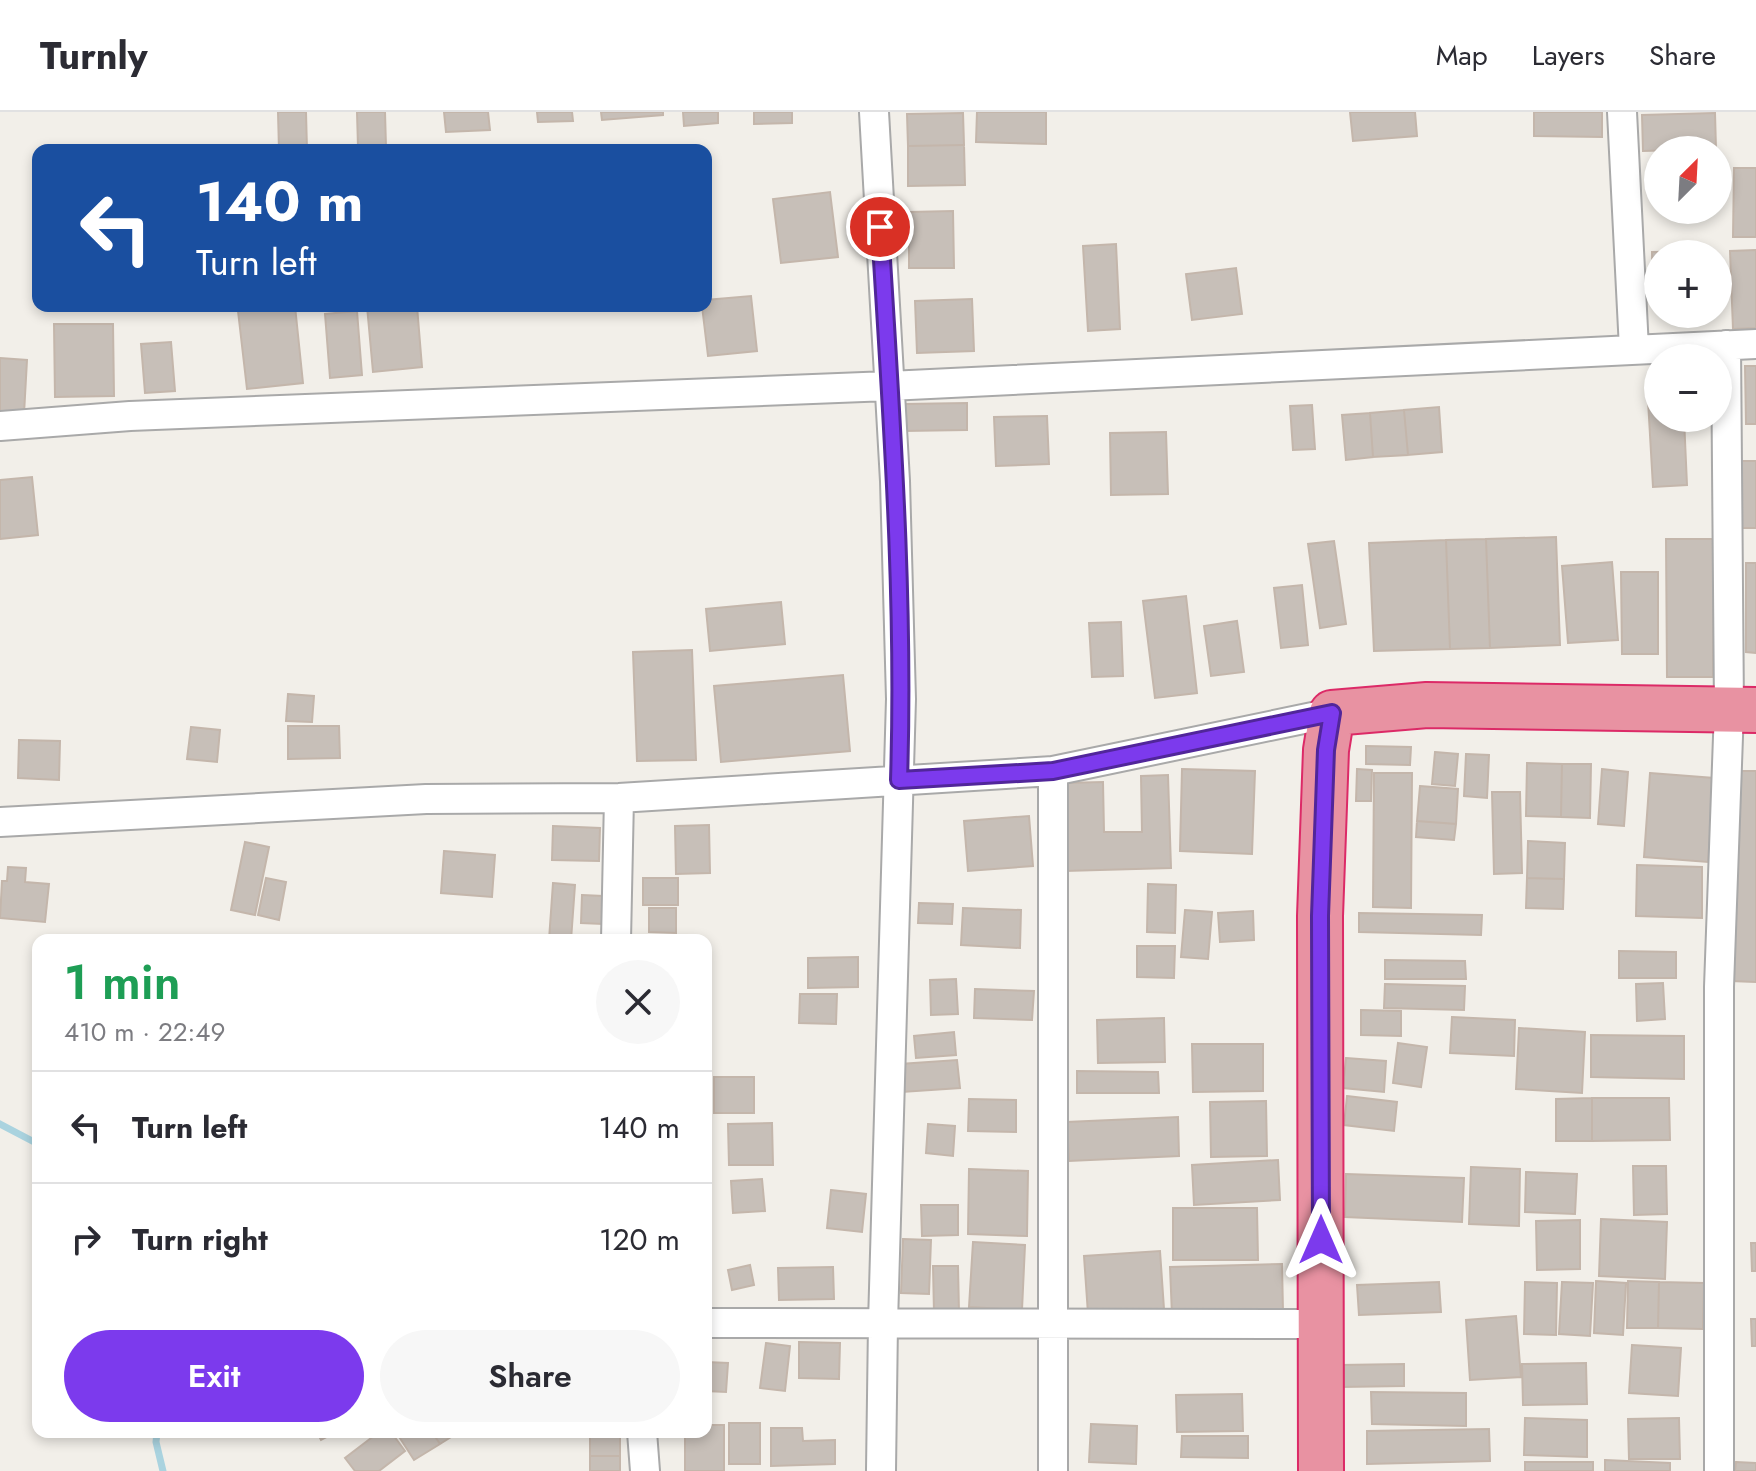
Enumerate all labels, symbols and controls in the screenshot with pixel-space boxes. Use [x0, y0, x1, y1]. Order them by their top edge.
text: Turnly [40, 28, 148, 83]
text: Map [1436, 35, 1488, 76]
text: Layers [1532, 35, 1605, 76]
text: Share [1649, 35, 1716, 76]
north arrow [1644, 136, 1732, 224]
map controls [1644, 136, 1732, 432]
text: 140 m [196, 161, 363, 242]
icon: left [64, 176, 168, 280]
pin [846, 193, 914, 261]
icon: arrive [858, 205, 902, 249]
text: Turn left [196, 236, 317, 288]
button: + [1644, 240, 1732, 328]
button: − [1644, 344, 1732, 432]
text: 1 min [64, 948, 181, 1017]
button: close [596, 960, 680, 1044]
text: 410 m · 22:49 [64, 1013, 225, 1051]
icon: left [64, 1105, 108, 1149]
text: Turn left [132, 1106, 247, 1149]
text: 140 m [599, 1106, 680, 1149]
position arrow [1279, 1198, 1363, 1282]
icon: right [64, 1217, 108, 1261]
text: Turn right [132, 1218, 268, 1261]
text: 120 m [599, 1218, 680, 1261]
button: Exit [64, 1330, 364, 1422]
button: Share [380, 1330, 680, 1422]

